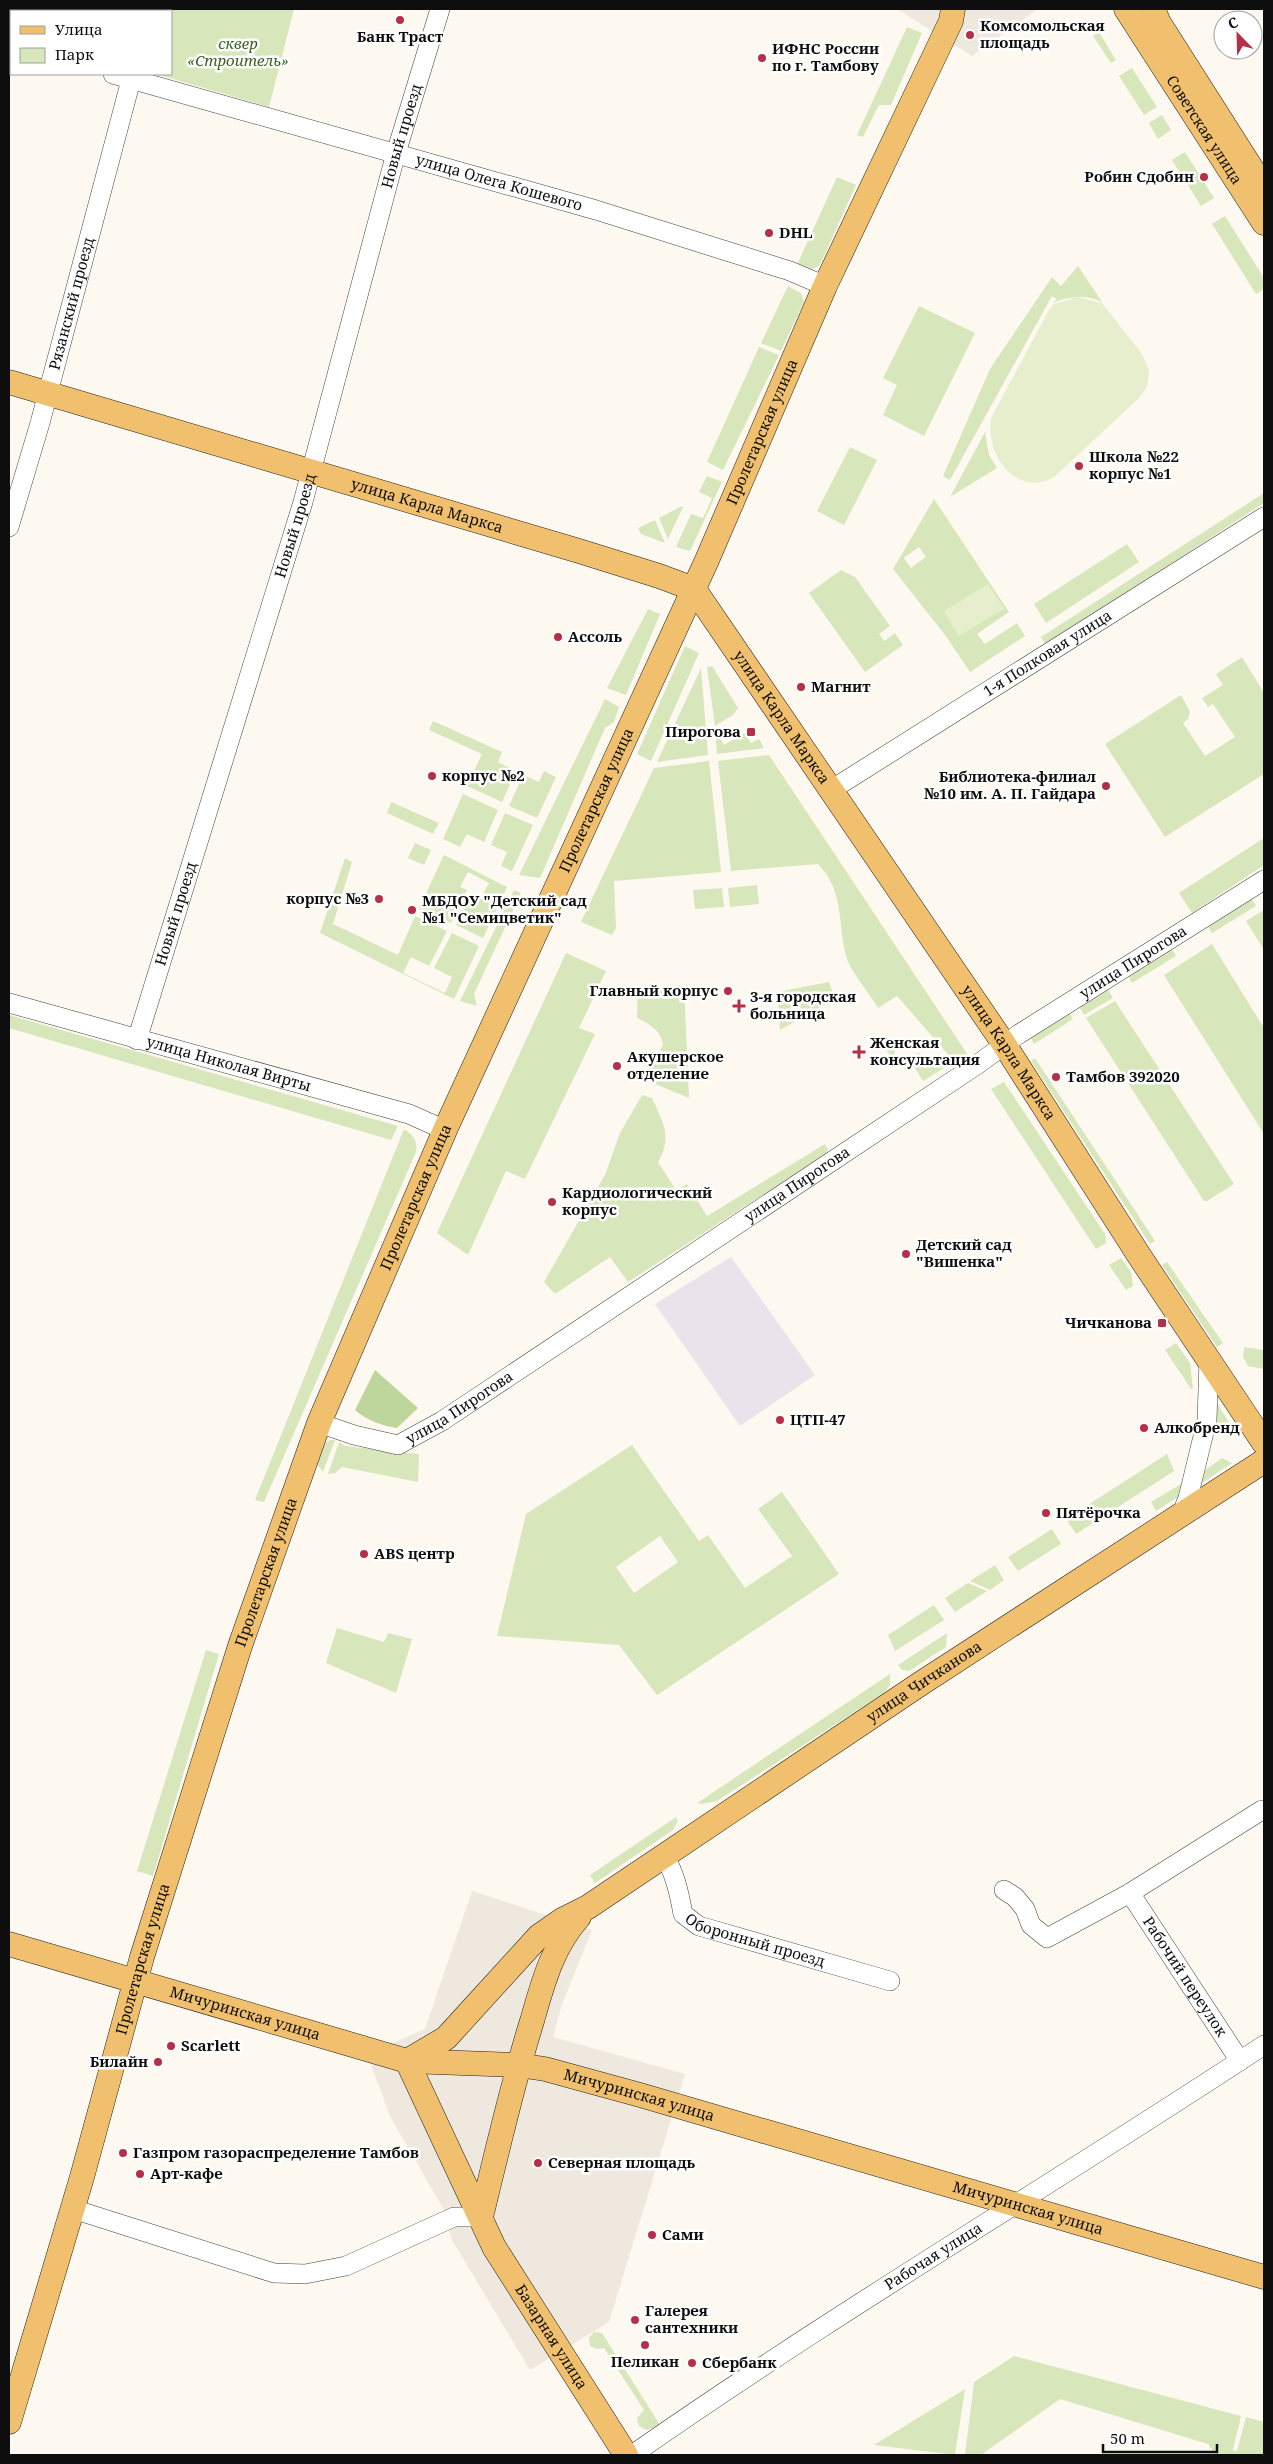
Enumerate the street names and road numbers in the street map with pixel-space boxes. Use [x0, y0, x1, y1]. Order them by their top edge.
street label: Советская улица [1162, 71, 1247, 188]
street label: Новый проезд [376, 81, 426, 190]
street label: улица Олега Кошевого [414, 149, 585, 215]
street label: Рязанский проезд [44, 235, 98, 372]
street label: Пролетарская улица [721, 356, 801, 508]
street label: Новый проезд [269, 471, 319, 580]
street label: улица Карла Маркса [349, 473, 506, 537]
street label: 1-я Полковая улица [979, 605, 1115, 701]
street label: улица Карла Маркса [730, 646, 835, 788]
street label: Пролетарская улица [554, 724, 637, 876]
street label: Новый проезд [150, 859, 200, 968]
street label: улица Пирогова [1075, 920, 1190, 1003]
street label: улица Карла Маркса [958, 981, 1061, 1124]
street label: улица Николая Вирты [144, 1031, 314, 1095]
street label: Пролетарская улица [375, 1121, 455, 1273]
street label: улица Пирогова [740, 1141, 853, 1226]
street label: улица Пирогова [402, 1366, 516, 1448]
street label: Пролетарская улица [230, 1495, 301, 1649]
street label: улица Чичканова [862, 1636, 985, 1726]
street label: Пролетарская улица [110, 1880, 174, 2037]
street label: Оборонный проезд [681, 1908, 828, 1971]
street label: Рабочий переулок [1139, 1912, 1232, 2040]
street label: Мичуринская улица [168, 1981, 323, 2044]
street label: Мичуринская улица [562, 2064, 717, 2125]
street label: Мичуринская улица [951, 2176, 1106, 2239]
street label: Рабочая улица [880, 2217, 986, 2294]
street label: Базарная улица [511, 2280, 593, 2393]

